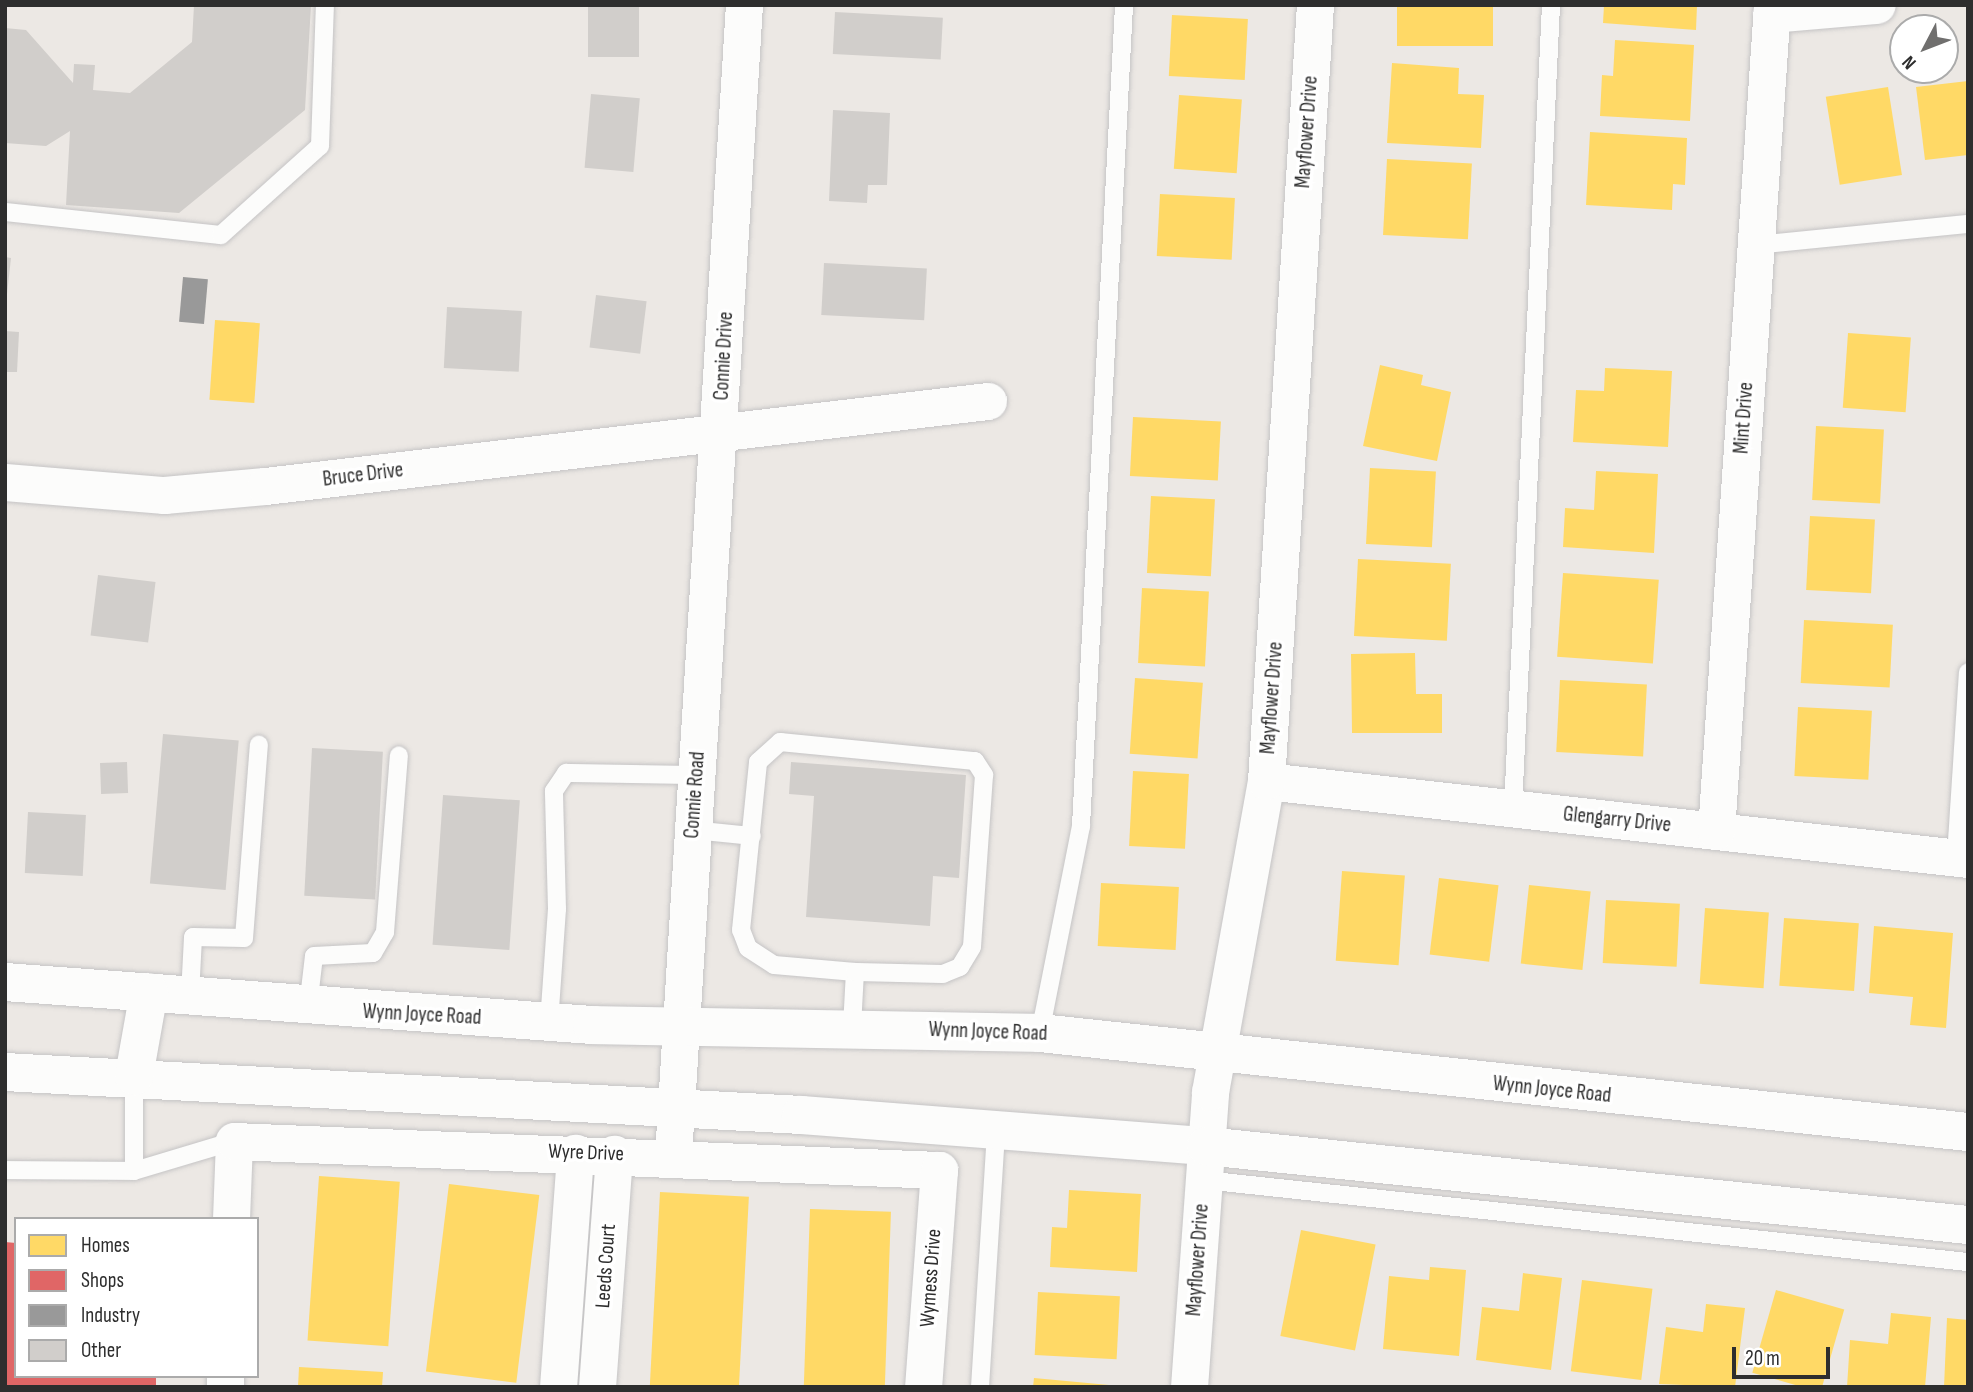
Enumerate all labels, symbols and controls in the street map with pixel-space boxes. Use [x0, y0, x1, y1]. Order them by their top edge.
north arrow [1889, 14, 1959, 84]
text: N [1898, 51, 1921, 74]
street label: Mayflower Drive [1291, 75, 1323, 189]
street label: Connie Drive [709, 311, 739, 401]
street label: Mint Drive [1729, 381, 1759, 455]
street label: Bruce Drive [321, 458, 405, 492]
street label: Mayflower Drive [1256, 641, 1288, 755]
street label: Connie Road [679, 751, 711, 839]
street label: Glengarry Drive [1562, 802, 1672, 838]
street label: Wynn Joyce Road [362, 999, 482, 1031]
street label: Wynn Joyce Road [928, 1017, 1048, 1047]
street label: Wynn Joyce Road [1492, 1071, 1612, 1109]
street label: Wyre Drive [548, 1139, 624, 1167]
street label: Mayflower Drive [1182, 1203, 1214, 1317]
legend [14, 1217, 259, 1378]
street label: Leeds Court [590, 1223, 622, 1309]
street label: Wymess Drive [915, 1228, 947, 1328]
text: Homes [81, 1233, 130, 1258]
text: Shops [81, 1268, 124, 1293]
text: Industry [81, 1303, 140, 1328]
scale bar [1735, 1332, 1833, 1376]
text: Other [81, 1338, 121, 1363]
text: 20 m [1745, 1346, 1780, 1371]

